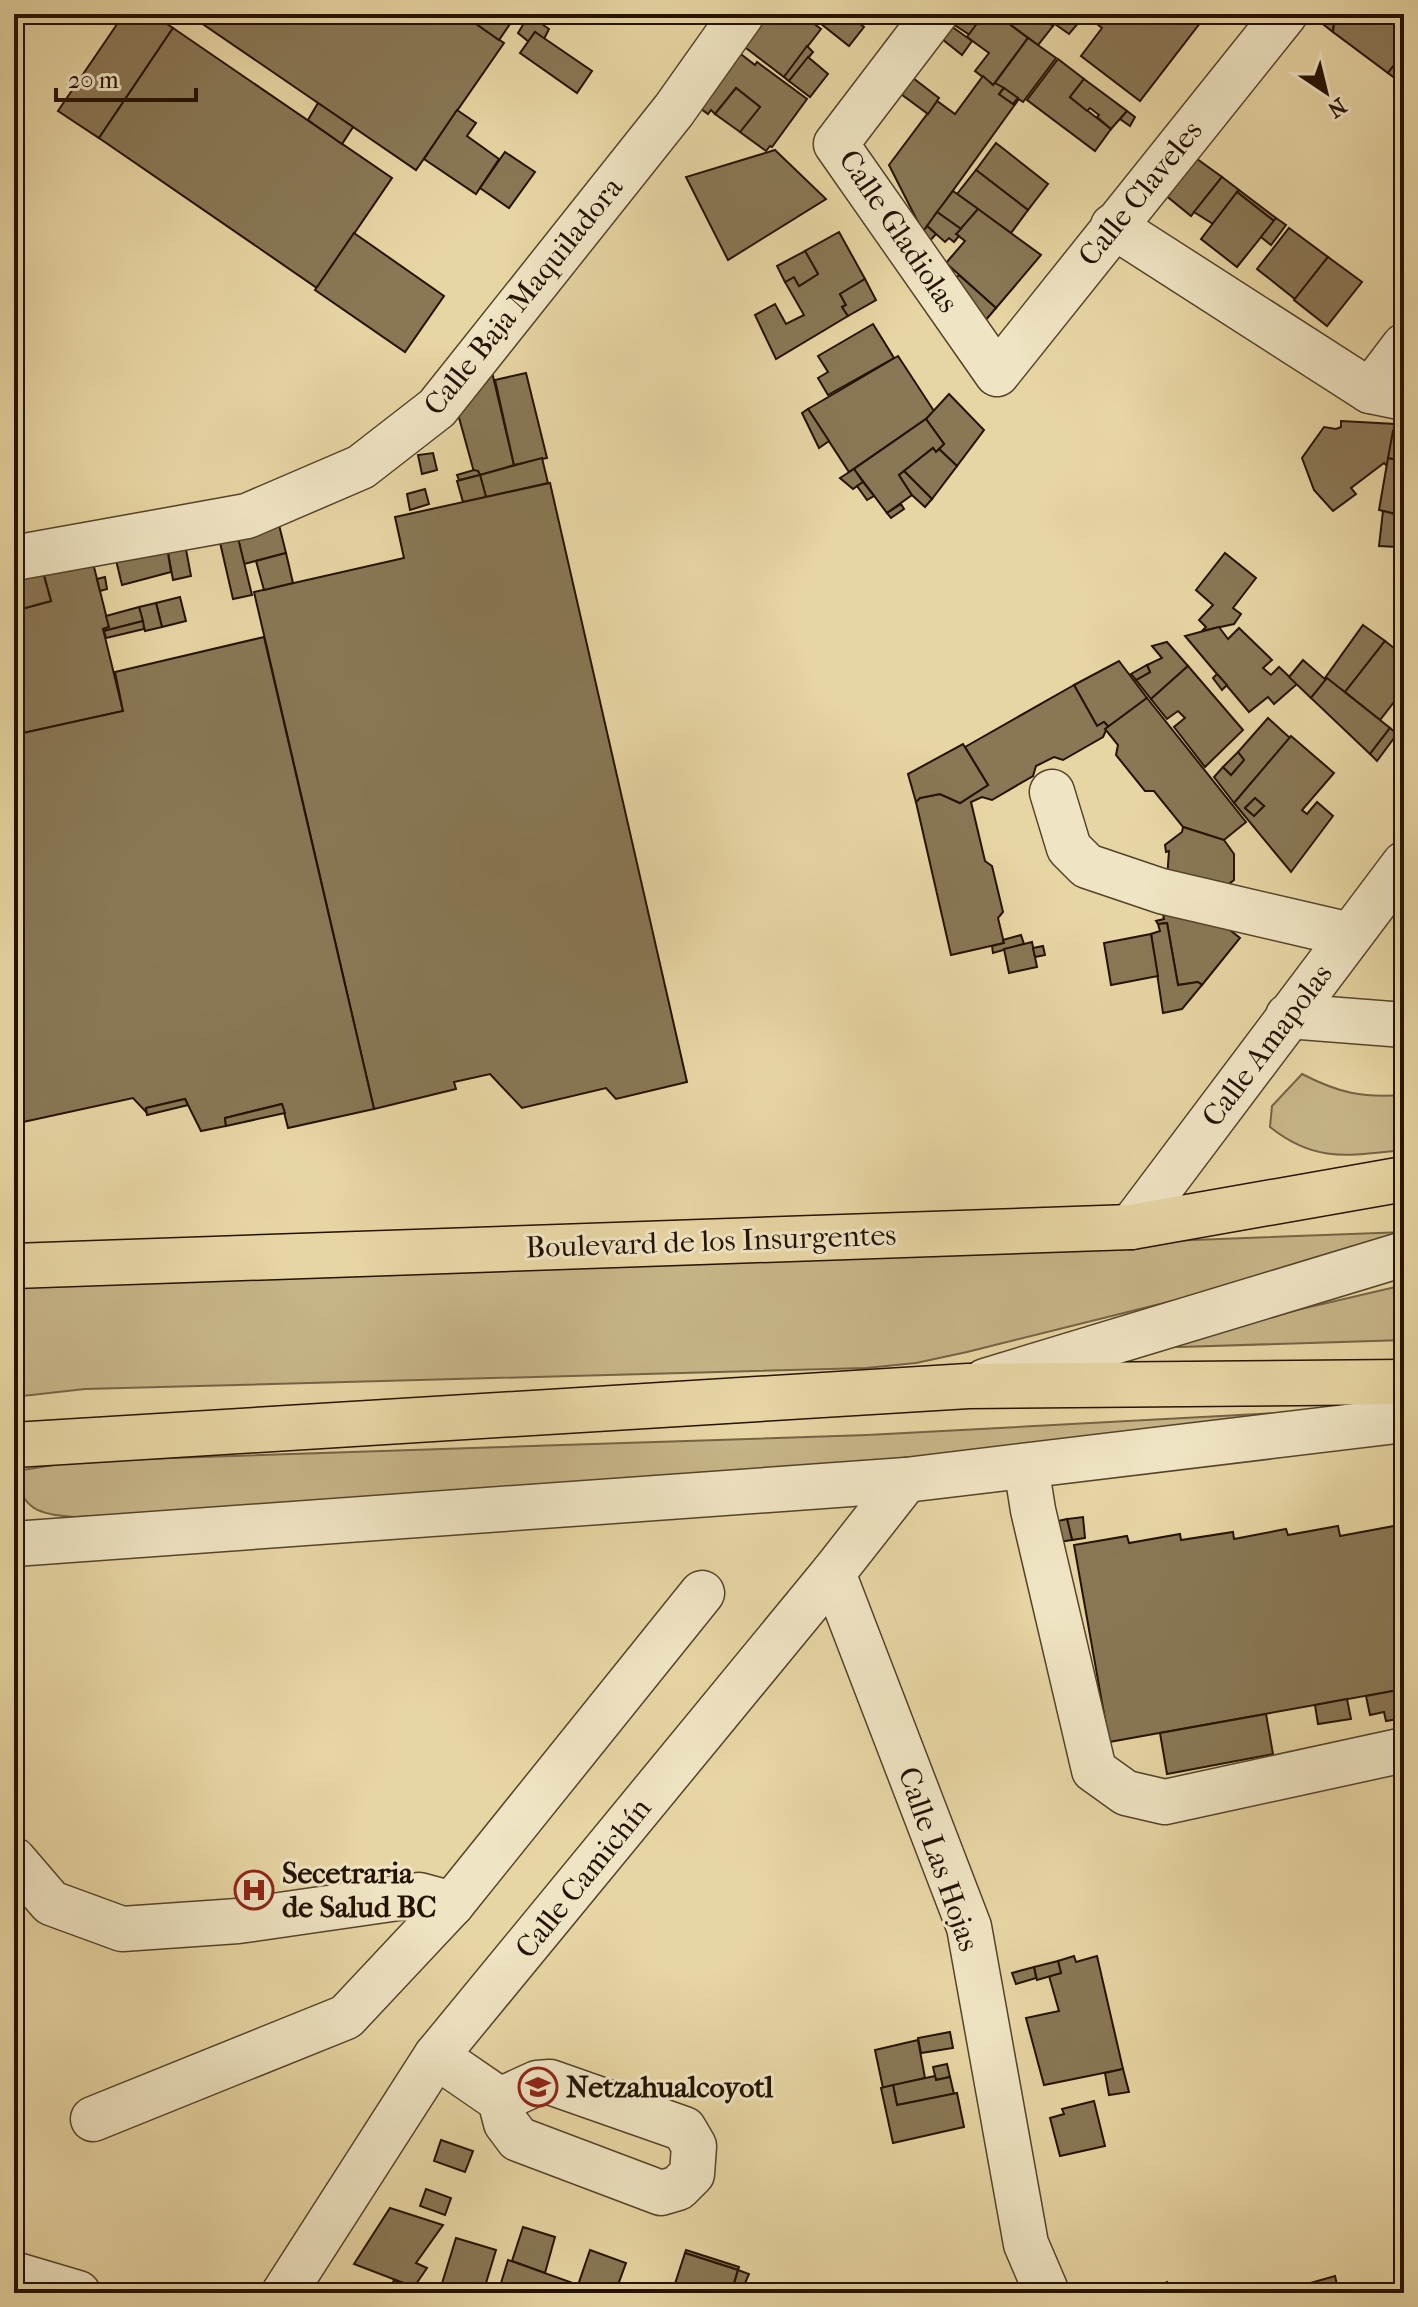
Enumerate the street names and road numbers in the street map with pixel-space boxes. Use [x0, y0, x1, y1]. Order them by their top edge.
street label: Calle Claveles [1071, 114, 1210, 273]
street label: Calle Gladiolas [831, 143, 966, 319]
street label: Calle Baja Maquiladora [417, 169, 631, 422]
street label: Calle Amapolas [1195, 957, 1340, 1133]
street label: Boulevard de los Insurgentes [525, 1218, 897, 1265]
street label: Calle Las Hojas [891, 1763, 986, 1956]
street label: Calle Camichín [508, 1791, 659, 1965]

